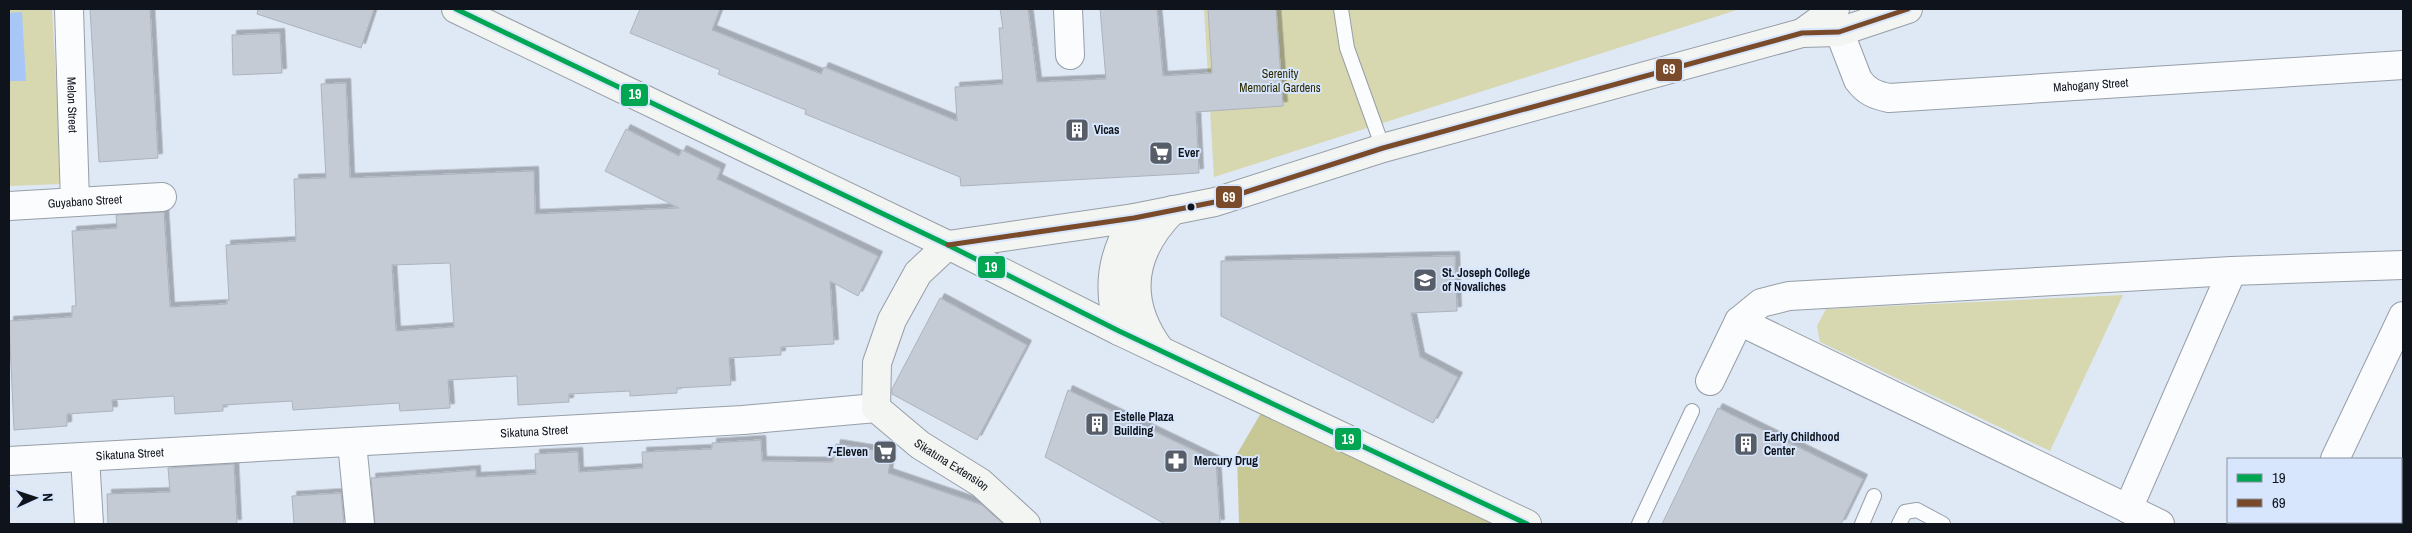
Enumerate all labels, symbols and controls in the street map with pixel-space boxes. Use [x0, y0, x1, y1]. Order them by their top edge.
line badge: 69 [1655, 58, 1683, 82]
text: 69 [1663, 60, 1675, 78]
park label: Serenity Memorial Gardens [1239, 66, 1321, 96]
street label: Mahogany Street [2053, 75, 2129, 95]
street label: Melon Street [63, 77, 81, 133]
line badge: 19 [620, 83, 649, 107]
text: 19 [629, 85, 641, 103]
building icon: Vicas [1064, 117, 1090, 143]
place label: Vicas [1094, 122, 1120, 138]
supermarket icon: Ever [1148, 140, 1174, 166]
place label: Ever [1178, 145, 1200, 161]
line badge: 69 [1215, 185, 1243, 209]
text: 69 [1223, 188, 1235, 206]
street label: Guyabano Street [47, 191, 123, 212]
unlabelled marker [1186, 202, 1196, 212]
line badge: 19 [977, 255, 1006, 279]
text: 19 [985, 258, 997, 276]
place label: St. Joseph College of Novaliches [1442, 265, 1531, 295]
school or university icon: St. Joseph College of Novaliches [1412, 267, 1438, 293]
place label: Estelle Plaza Building [1114, 409, 1174, 439]
building icon: Estelle Plaza Building [1084, 411, 1110, 437]
street label: Sikatuna Street [500, 422, 569, 442]
line badge: 19 [1334, 427, 1362, 451]
place label: Early Childhood Center [1764, 429, 1839, 459]
text: 19 [1342, 430, 1354, 448]
building icon: Early Childhood Center [1733, 431, 1759, 457]
street label: Sikatuna Extension [911, 435, 992, 494]
supermarket icon: 7-Eleven [872, 439, 898, 465]
street label: Sikatuna Street [95, 444, 164, 464]
place label: 7-Eleven [828, 444, 868, 460]
pharmacy icon: Mercury Drug [1163, 448, 1189, 474]
place label: Mercury Drug [1194, 453, 1258, 469]
legend [2227, 458, 2402, 523]
text: 19 [2272, 467, 2286, 488]
north arrow [10, 473, 60, 523]
text: 69 [2272, 492, 2286, 513]
text: N [39, 493, 57, 502]

